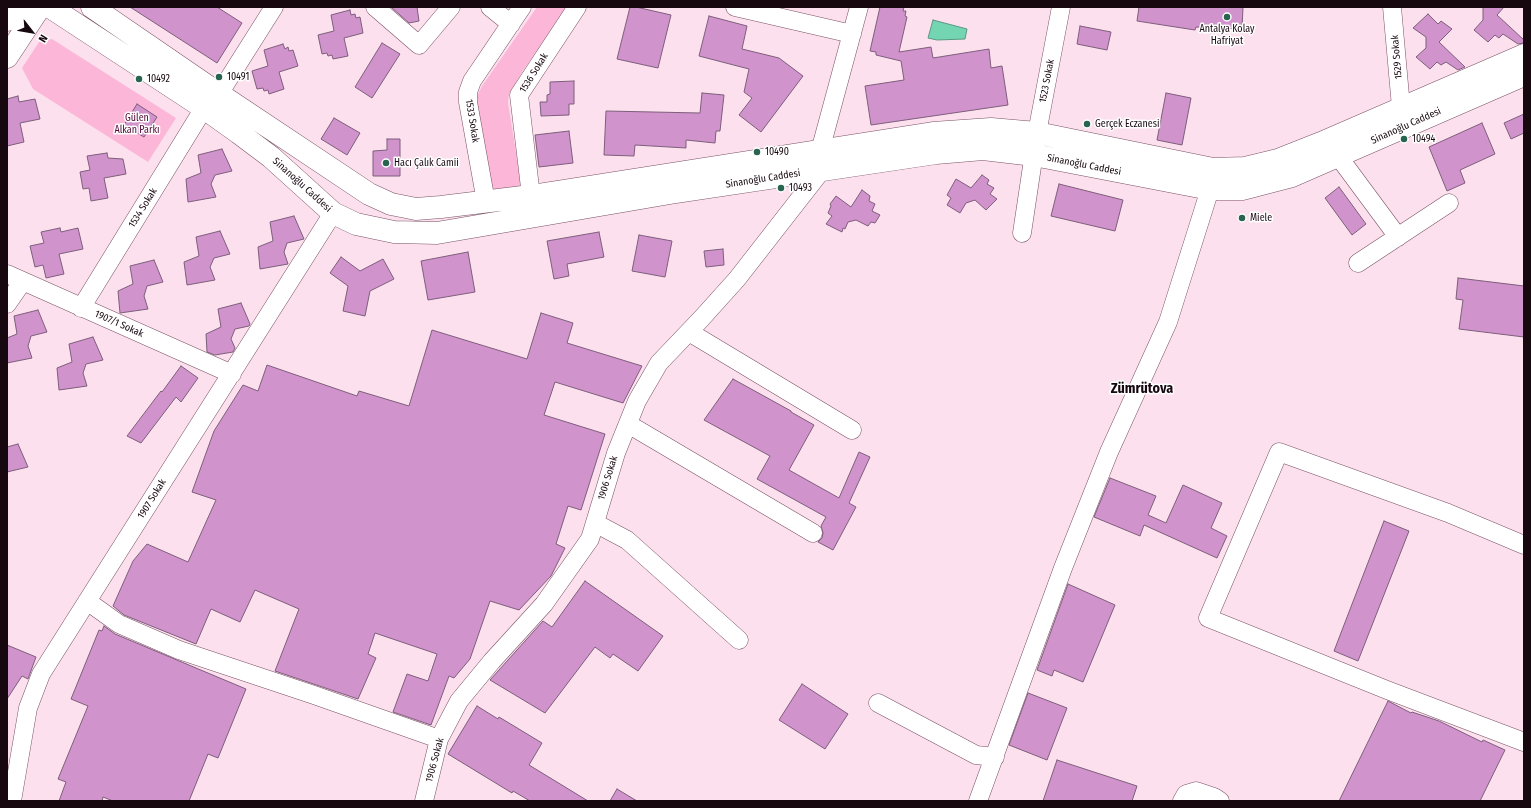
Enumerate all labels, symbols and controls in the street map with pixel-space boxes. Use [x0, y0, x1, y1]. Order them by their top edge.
north arrow [12, 12, 52, 52]
marker: Antalya Kolay Hafriyat [1222, 12, 1232, 22]
place label: Antalya Kolay Hafriyat [1200, 23, 1254, 46]
text: N [35, 32, 50, 45]
street label: 1529 Sokak [1389, 34, 1405, 80]
street label: 1536 Sokak [517, 51, 551, 95]
street label: 1523 Sokak [1037, 58, 1057, 104]
place label: 10491 [227, 71, 249, 83]
marker: 10491 [214, 72, 224, 82]
place label: 10492 [147, 73, 170, 85]
marker: 10492 [134, 74, 144, 84]
street label: 1533 Sokak [463, 98, 481, 144]
street label: Si̇nanoğlu Caddesi [1369, 105, 1443, 147]
park label: Gülen Alkan Parkı [114, 112, 160, 136]
place label: Gerçek Eczanesi [1095, 118, 1159, 130]
marker: Gerçek Eczanesi [1082, 119, 1092, 129]
place label: 10494 [1412, 133, 1435, 145]
marker: 10494 [1399, 134, 1409, 144]
place label: 10490 [765, 146, 789, 158]
marker: 10490 [752, 147, 762, 157]
street label: Si̇nanoğlu Caddesi [1046, 152, 1122, 178]
street label: Si̇nanoğlu Caddesi [270, 155, 334, 215]
place label: Hacı Çalık Camii [394, 157, 459, 169]
marker: Hacı Çalık Camii [381, 158, 391, 168]
street label: Si̇nanoğlu Caddesi [725, 167, 801, 191]
place label: 10493 [789, 182, 812, 194]
marker: 10493 [776, 183, 786, 193]
street label: 1534 Sokak [126, 186, 160, 230]
place label: Miele [1250, 212, 1272, 224]
marker: Miele [1237, 213, 1247, 223]
street label: 1907/1 Sokak [93, 308, 145, 340]
district label: Zümrütova [1111, 381, 1173, 397]
street label: 1906 Sokak [596, 454, 620, 502]
street label: 1907 Sokak [135, 477, 169, 521]
street label: 1906 Sokak [423, 736, 447, 784]

